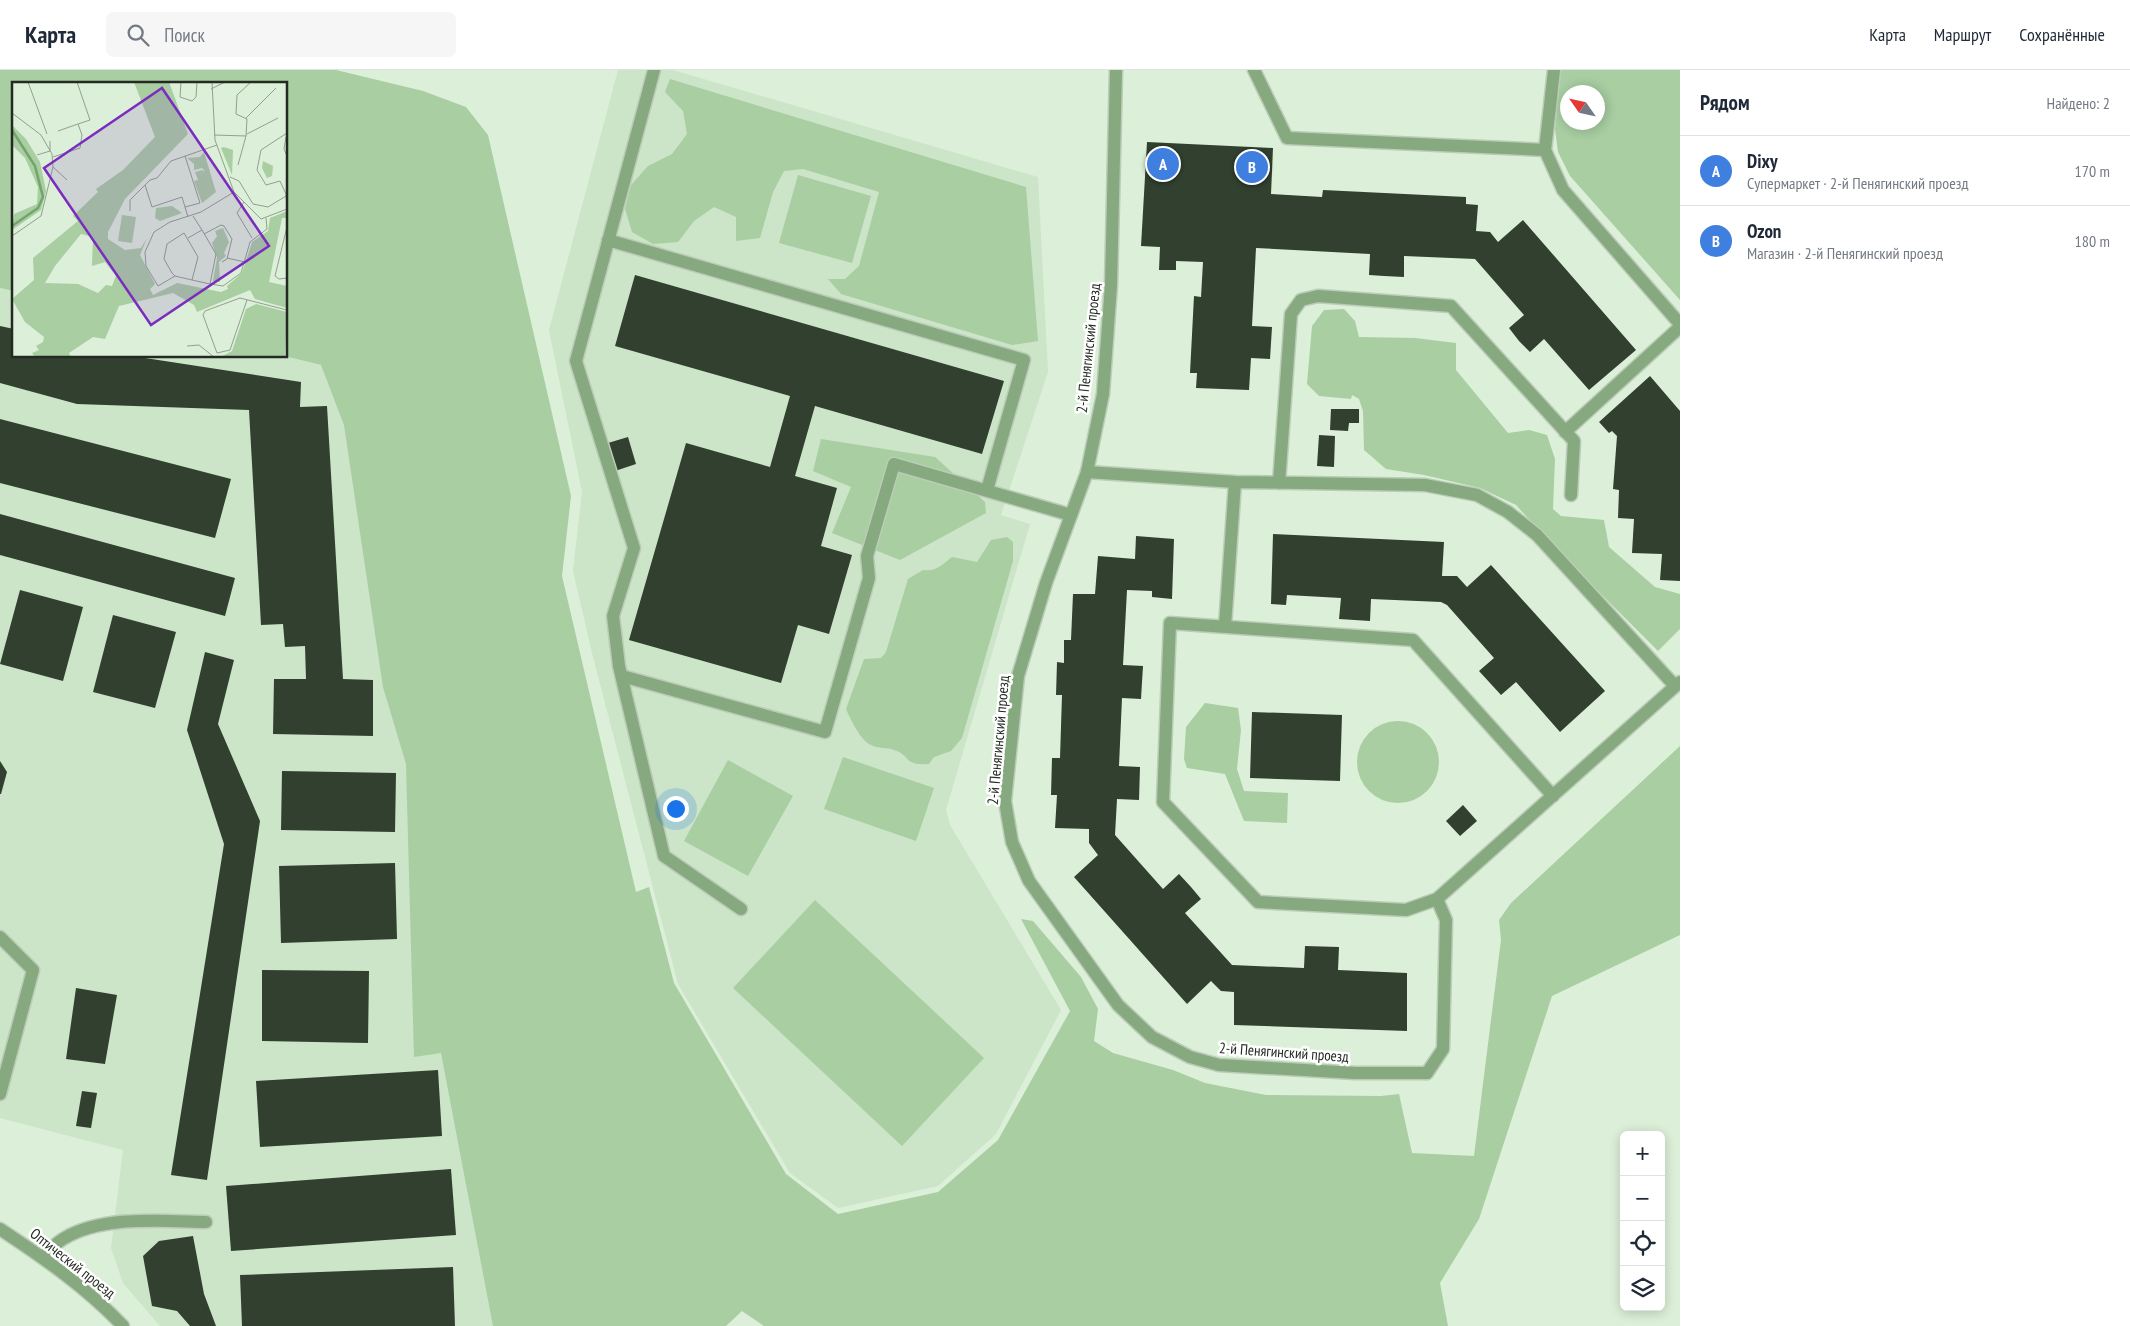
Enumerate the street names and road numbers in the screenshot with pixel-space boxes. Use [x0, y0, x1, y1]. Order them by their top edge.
street label: 2-й Пенягинский проезд [1072, 282, 1104, 414]
street label: 2-й Пенягинский проезд [983, 674, 1013, 805]
street label: 2-й Пенягинский проезд [1219, 1038, 1350, 1066]
street label: Оптический проезд [27, 1224, 120, 1302]

